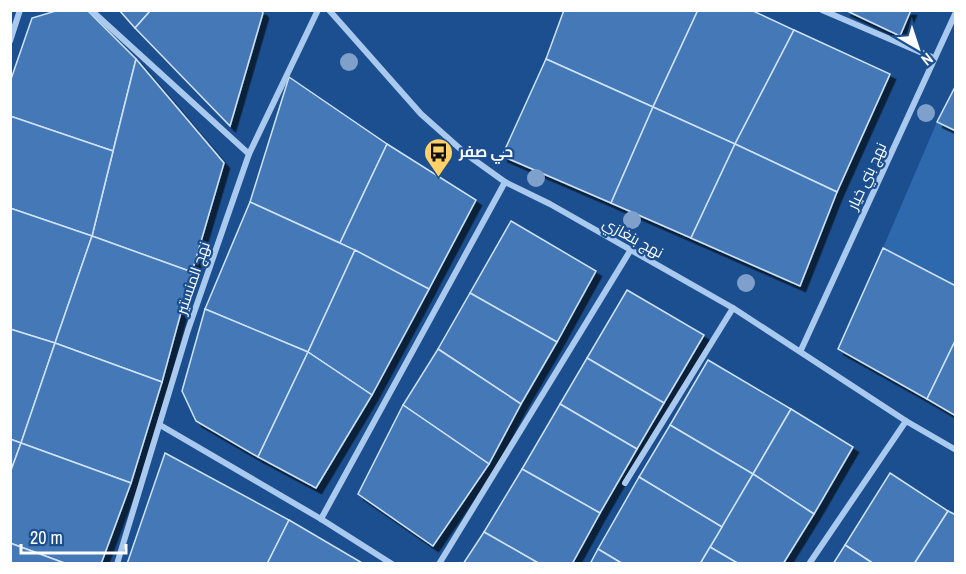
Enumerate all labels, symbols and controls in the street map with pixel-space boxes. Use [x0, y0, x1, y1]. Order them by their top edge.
north arrow [888, 18, 948, 78]
text: N [917, 48, 938, 71]
bus stop icon: حي صفر [422, 136, 454, 178]
street label: نهج بني خيار [841, 139, 893, 215]
place label: حي صفر [458, 141, 513, 164]
street label: نهج بنغازي [598, 212, 667, 265]
street label: نهج المنستير [170, 239, 216, 318]
scale bar [21, 517, 126, 555]
text: 20 m [30, 525, 63, 550]

